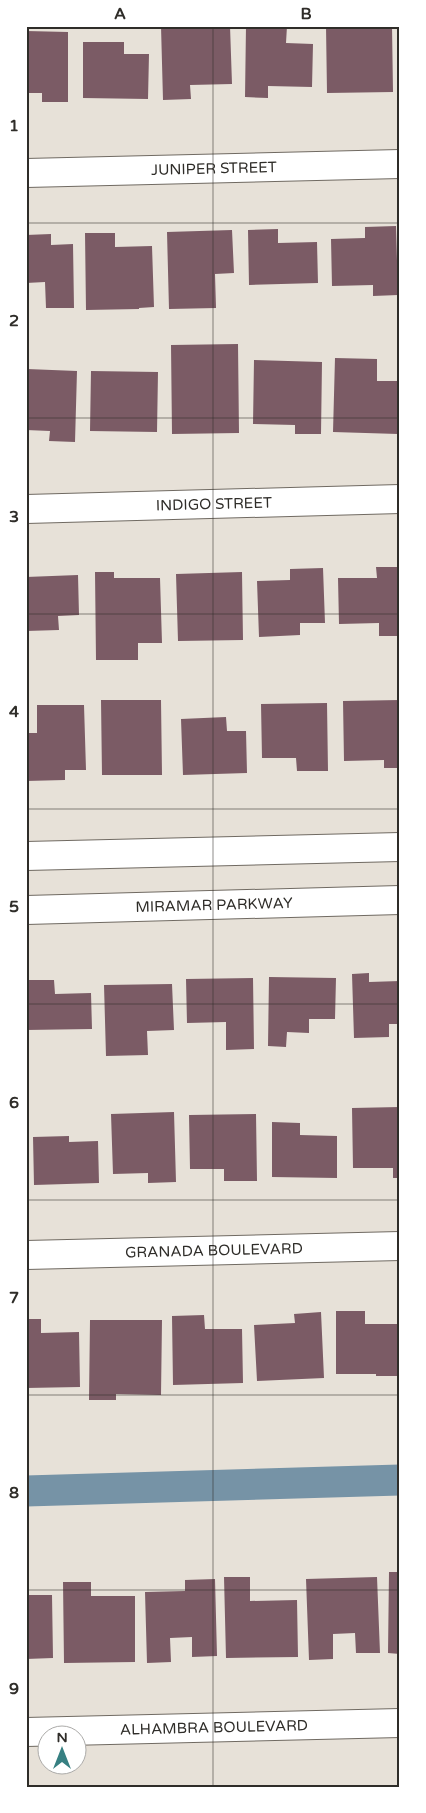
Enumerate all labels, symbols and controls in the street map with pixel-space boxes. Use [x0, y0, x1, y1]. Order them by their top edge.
text: A [114, 4, 126, 24]
text: B [300, 4, 312, 24]
text: 1 [9, 116, 19, 136]
street label: JUNIPER STREET [151, 158, 277, 179]
text: 2 [9, 311, 19, 331]
street label: INDIGO STREET [156, 493, 272, 515]
text: 3 [9, 507, 19, 527]
text: 4 [9, 702, 19, 722]
street label: MIRAMAR PARKWAY [135, 894, 293, 916]
text: 5 [9, 897, 19, 917]
text: 6 [9, 1093, 19, 1113]
street label: GRANADA BOULEVARD [125, 1239, 303, 1262]
text: 7 [9, 1288, 19, 1308]
text: 8 [9, 1483, 19, 1503]
text: 9 [9, 1679, 19, 1699]
street label: ALHAMBRA BOULEVARD [120, 1716, 308, 1739]
north arrow [38, 1726, 88, 1776]
text: N [56, 1729, 68, 1746]

